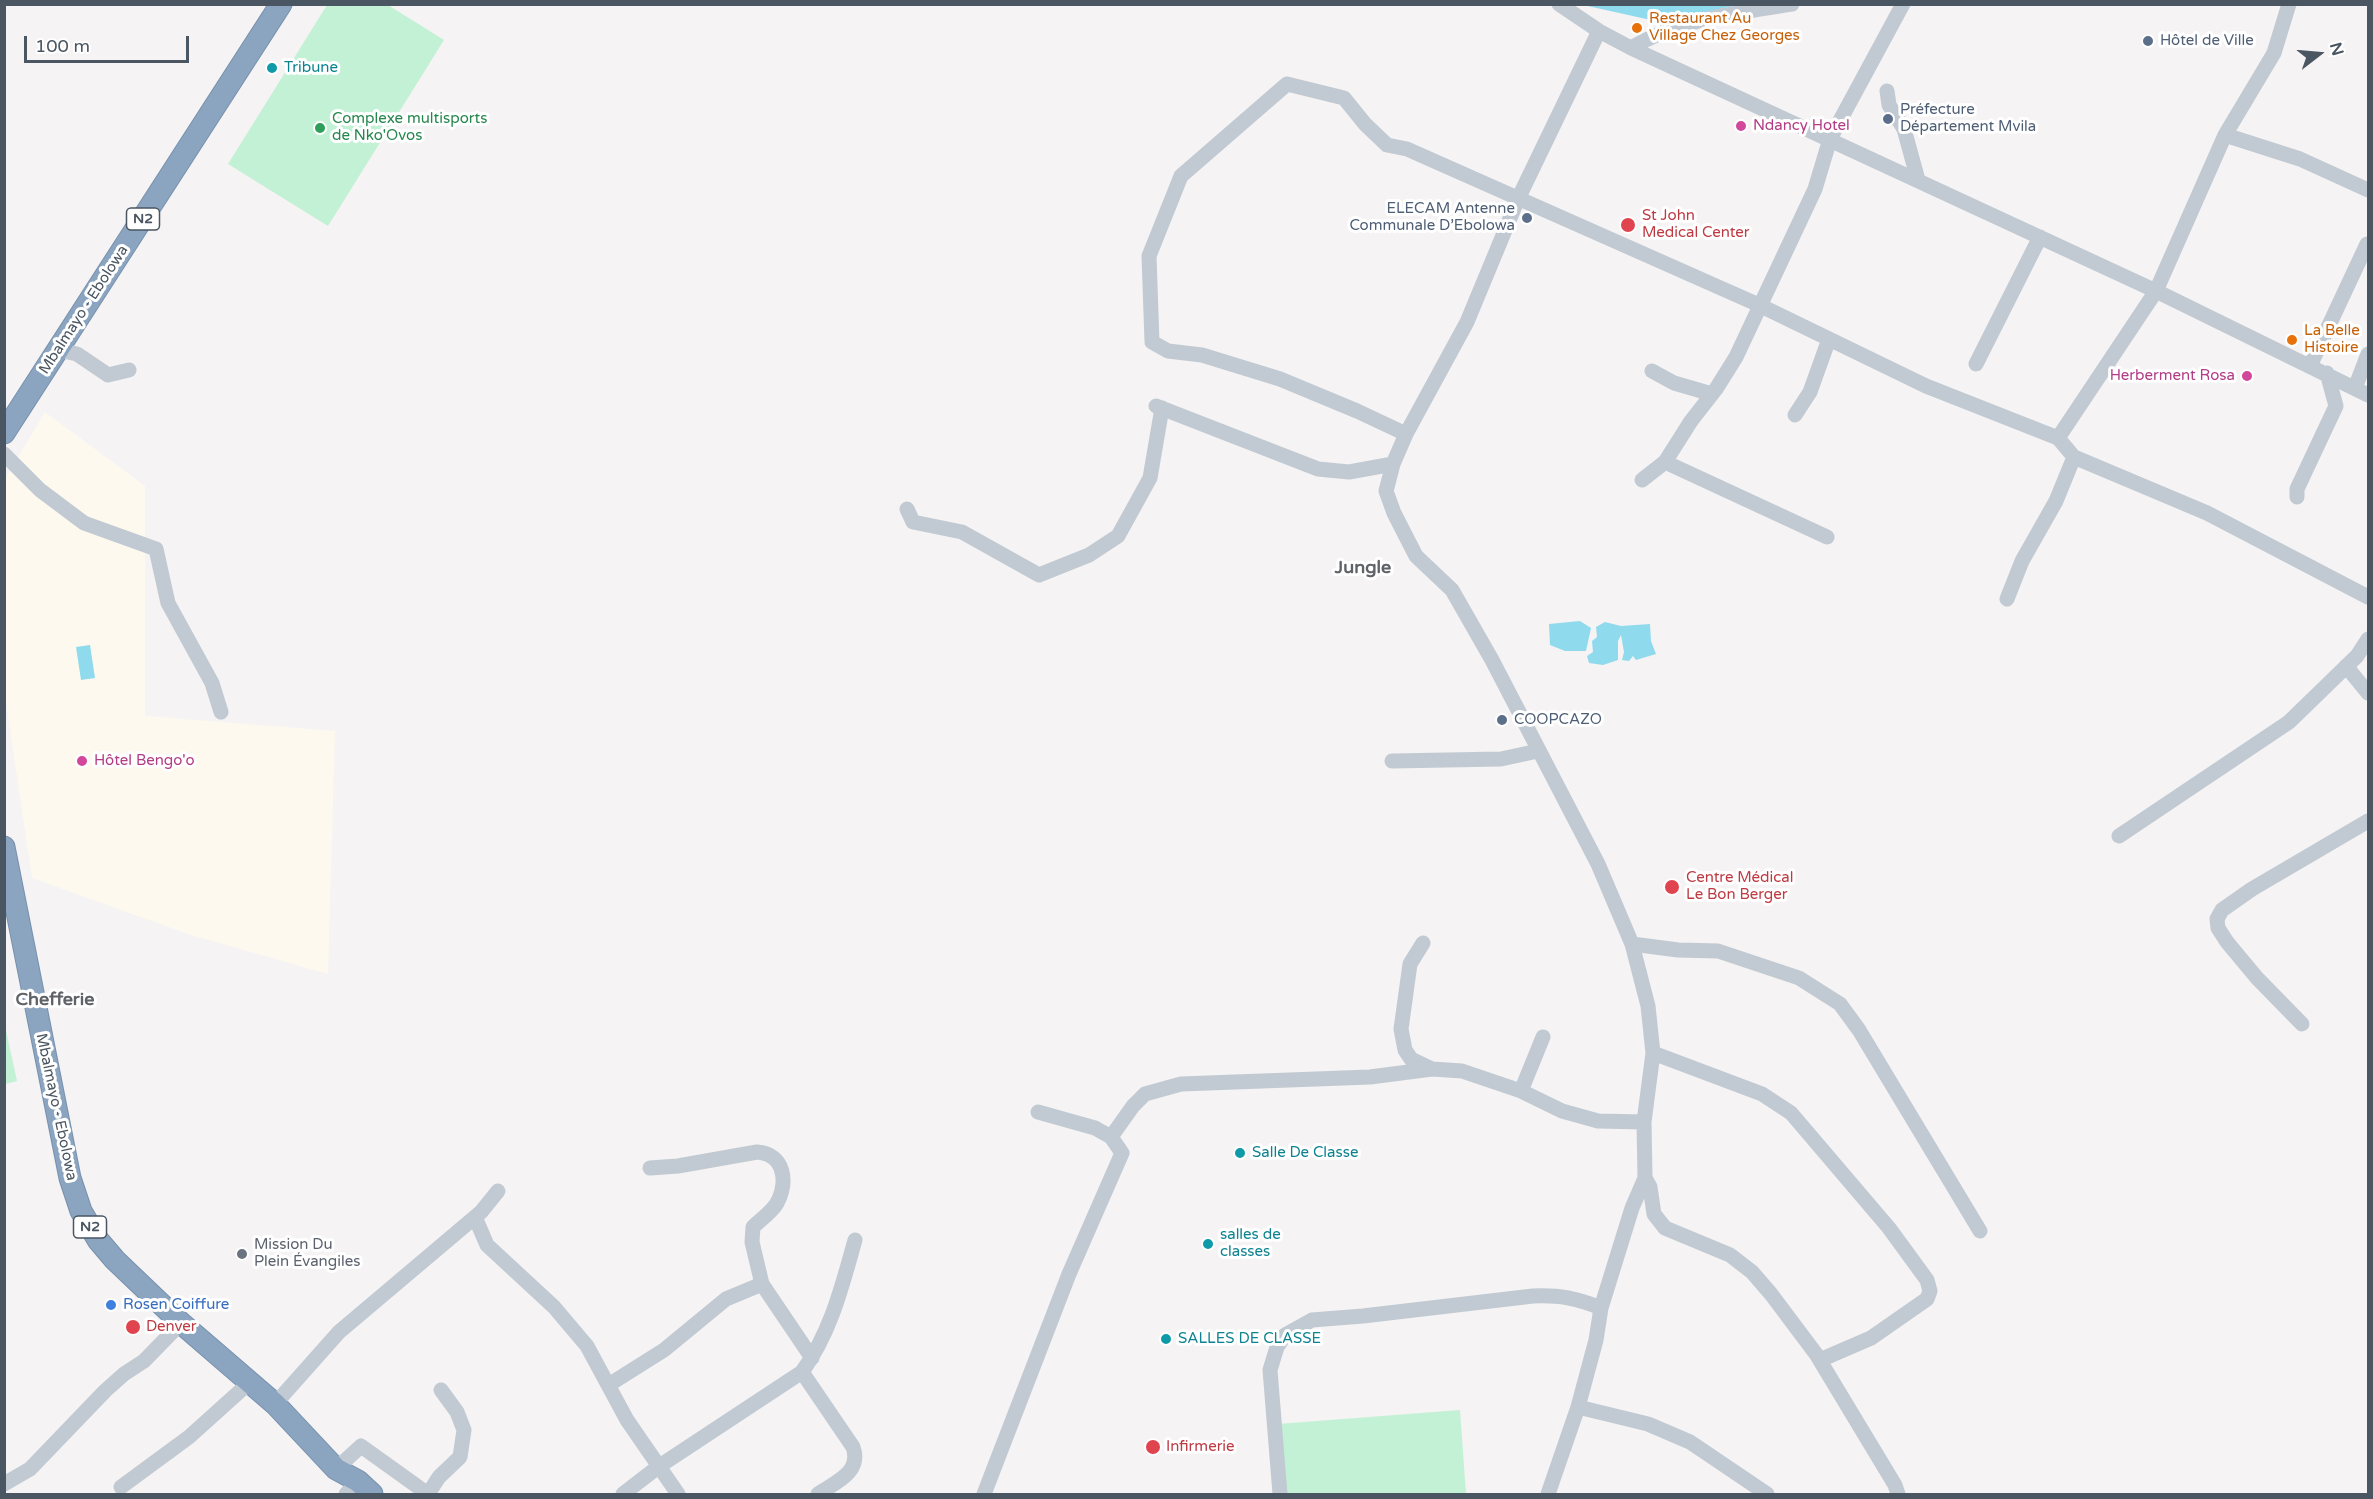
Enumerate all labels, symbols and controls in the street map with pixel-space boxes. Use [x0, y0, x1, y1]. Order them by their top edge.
place label: Restaurant Au Village Chez Georges [1649, 10, 1800, 45]
marker: Restaurant Au Village Chez Georges [1630, 21, 1644, 35]
scale bar [27, 24, 192, 62]
north arrow [2289, 24, 2349, 84]
place label: Hôtel de Ville [2160, 32, 2254, 50]
marker: Hôtel de Ville [2141, 34, 2155, 48]
text: 100 m [35, 35, 90, 57]
text: N [2325, 40, 2348, 58]
place label: Tribune [284, 59, 338, 77]
marker: Tribune [265, 61, 279, 75]
place label: Préfecture Département Mvila [1900, 101, 2036, 136]
place label: Complexe multisports de Nko'Ovos [332, 110, 487, 145]
marker: Préfecture Département Mvila [1881, 112, 1895, 126]
place label: Ndancy Hotel [1753, 117, 1850, 135]
marker: Ndancy Hotel [1734, 119, 1748, 133]
marker: Complexe multisports de Nko'Ovos [313, 121, 327, 135]
place label: ELECAM Antenne Communale D’Ebolowa [1349, 200, 1515, 235]
place label: St John Medical Center [1642, 207, 1750, 242]
road number: N2 [126, 208, 160, 230]
marker: ELECAM Antenne Communale D’Ebolowa [1520, 211, 1534, 225]
marker: St John Medical Center [1619, 216, 1637, 234]
street label: Mbalmayo - Ebolowa [36, 242, 132, 378]
place label: La Belle Histoire [2304, 322, 2360, 357]
marker: La Belle Histoire [2285, 333, 2299, 347]
place label: Herberment Rosa [2110, 367, 2235, 385]
marker: Herberment Rosa [2240, 369, 2254, 383]
district label: Jungle [1335, 557, 1391, 579]
place label: COOPCAZO [1514, 711, 1602, 729]
marker: COOPCAZO [1495, 713, 1509, 727]
place label: Hôtel Bengo'o [94, 752, 195, 770]
marker: Hôtel Bengo'o [75, 754, 89, 768]
place label: Centre Médical Le Bon Berger [1686, 869, 1793, 904]
marker: Centre Médical Le Bon Berger [1663, 878, 1681, 896]
district label: Chefferie [16, 989, 94, 1011]
street label: Mbalmayo - Ebolowa [32, 1032, 80, 1182]
place label: Salle De Classe [1252, 1144, 1358, 1162]
marker: Salle De Classe [1233, 1146, 1247, 1160]
road number: N2 [74, 1216, 106, 1238]
place label: salles de classes [1220, 1226, 1281, 1261]
place label: Mission Du Plein Évangiles [254, 1236, 360, 1271]
marker: salles de classes [1201, 1237, 1215, 1251]
marker: Mission Du Plein Évangiles [235, 1247, 249, 1261]
place label: Rosen Coiffure [123, 1296, 229, 1314]
marker: Rosen Coiffure [104, 1298, 118, 1312]
marker: Denver [124, 1318, 142, 1336]
place label: Denver [146, 1318, 197, 1336]
place label: SALLES DE CLASSE [1178, 1330, 1321, 1348]
marker: SALLES DE CLASSE [1159, 1332, 1173, 1346]
marker: Infirmerie [1144, 1438, 1162, 1456]
place label: Infirmerie [1166, 1438, 1235, 1456]

